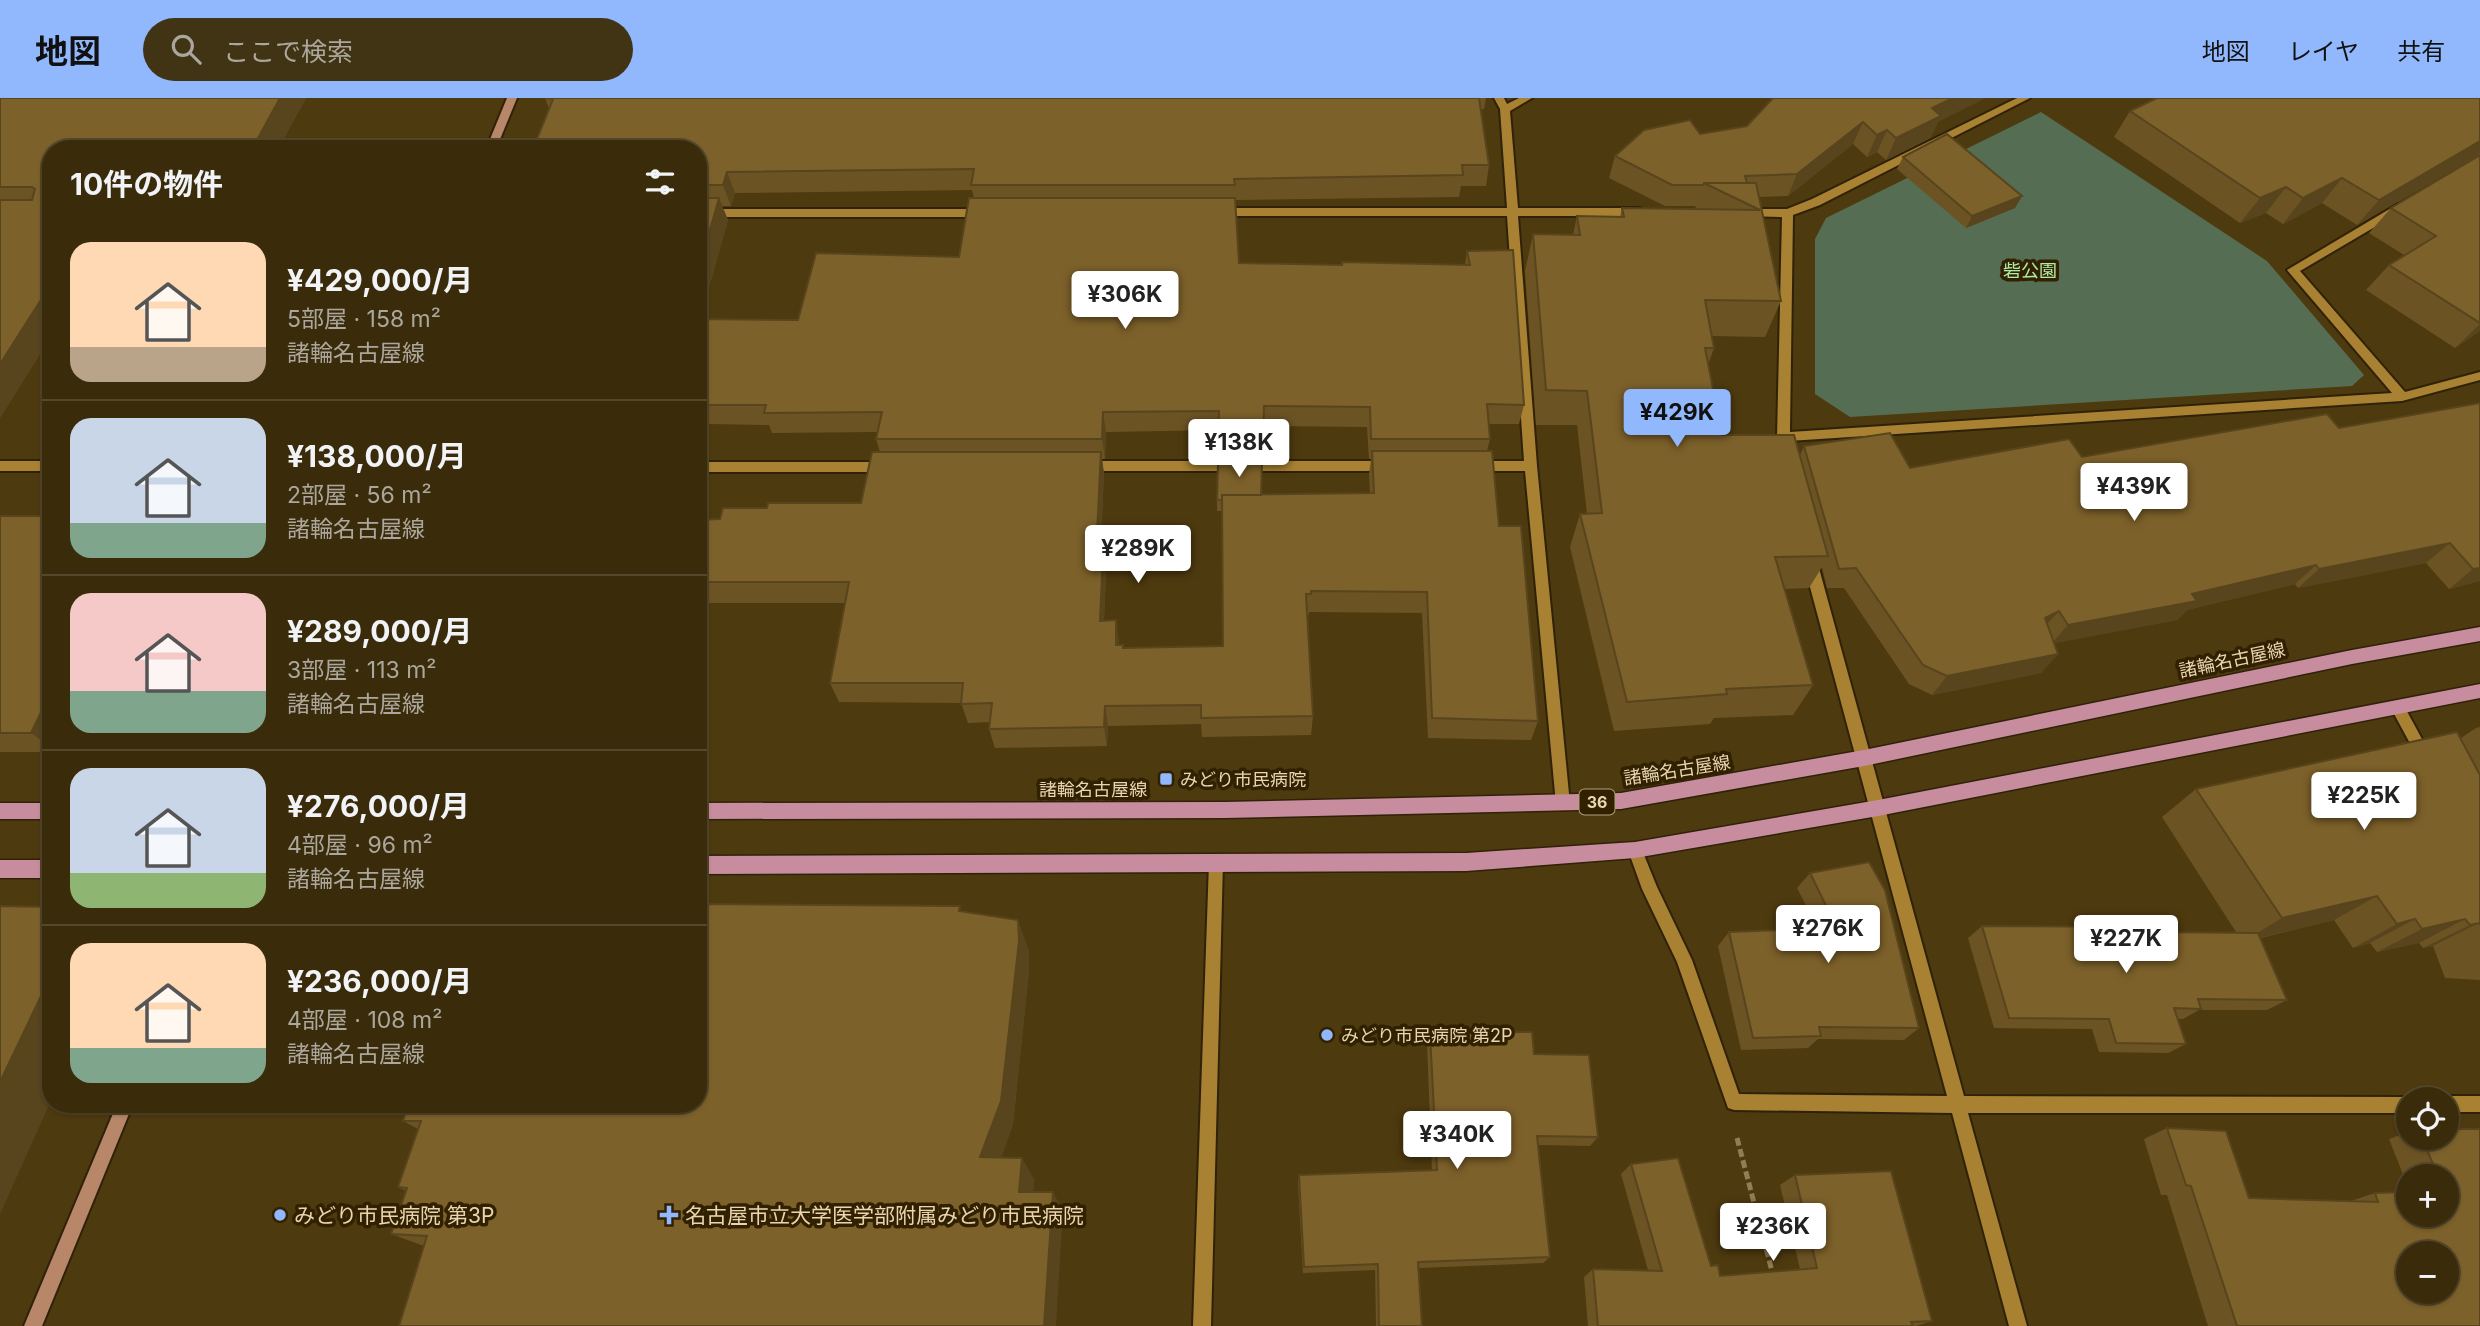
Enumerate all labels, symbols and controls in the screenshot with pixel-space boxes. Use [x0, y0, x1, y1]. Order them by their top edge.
search box [143, 18, 633, 81]
icon: search [167, 30, 205, 68]
text: 地図 [35, 31, 101, 71]
text: ここで検索 [223, 36, 353, 67]
text: 地図 [2202, 37, 2250, 66]
text: レイヤ [2288, 37, 2359, 66]
text: 共有 [2397, 37, 2445, 66]
icon: filters [641, 163, 679, 201]
text: 10件の物件 [70, 166, 223, 202]
park label: 砦公園 [2003, 260, 2057, 281]
text: ¥429,000/月 [287, 262, 473, 298]
icon: home [126, 270, 210, 354]
pin: ¥306K [1076, 272, 1174, 331]
text: ¥306K [1088, 280, 1162, 308]
text: 5部屋 · 158 m² [287, 305, 441, 333]
text: 諸輪名古屋線 [287, 339, 425, 367]
pin: ¥429K [1628, 390, 1726, 449]
text: ¥429K [1640, 398, 1714, 426]
pin: ¥138K [1190, 420, 1288, 479]
text: ¥138K [1204, 428, 1274, 456]
text: ¥138,000/月 [287, 438, 467, 474]
icon: home [126, 446, 210, 530]
pin: ¥439K [2085, 464, 2183, 523]
text: ¥439K [2097, 472, 2172, 500]
text: 2部屋 · 56 m² [287, 481, 432, 509]
text: 諸輪名古屋線 [287, 515, 425, 543]
pin: ¥289K [1089, 526, 1187, 585]
text: ¥289K [1101, 534, 1175, 562]
text: ¥289,000/月 [287, 613, 473, 649]
icon: home [126, 621, 210, 705]
street label: 諸輪名古屋線 [2177, 639, 2287, 681]
text: 3部屋 · 113 m² [287, 656, 436, 684]
text: 諸輪名古屋線 [287, 690, 425, 718]
street label: 諸輪名古屋線 [1622, 751, 1732, 789]
place label: みどり市民病院 [1180, 769, 1306, 790]
marker: みどり市民病院 [1158, 771, 1174, 787]
pin: ¥225K [2315, 772, 2413, 832]
street label: 諸輪名古屋線 [1039, 779, 1147, 800]
text: ¥225K [2327, 781, 2401, 809]
text: ¥276,000/月 [287, 788, 470, 824]
road number: 36 [1580, 790, 1614, 814]
icon: home [126, 796, 210, 880]
text: 4部屋 · 96 m² [287, 831, 433, 859]
text: 諸輪名古屋線 [287, 865, 425, 893]
pin: ¥276K [1779, 906, 1877, 965]
text: ¥276K [1792, 914, 1864, 942]
pin: ¥227K [2077, 916, 2175, 975]
text: ¥227K [2090, 924, 2162, 952]
text: ¥236,000/月 [287, 963, 472, 999]
icon: home [126, 971, 210, 1055]
text: 4部屋 · 108 m² [287, 1006, 442, 1034]
place label: みどり市民病院 第2P [1341, 1025, 1513, 1046]
marker: みどり市民病院 第2P [1319, 1027, 1335, 1043]
text: 諸輪名古屋線 [287, 1040, 425, 1068]
map controls [2396, 1087, 2459, 1304]
button: locate [2396, 1087, 2459, 1150]
pin: ¥340K [1408, 1112, 1506, 1171]
text: ¥340K [1419, 1120, 1495, 1148]
button: + [2396, 1164, 2459, 1227]
place label: みどり市民病院 第3P [294, 1203, 494, 1228]
place label: 名古屋市立大学医学部附属みどり市民病院 [685, 1203, 1084, 1228]
pin: ¥236K [1724, 1204, 1822, 1263]
marker: 名古屋市立大学医学部附属みどり市民病院 [659, 1205, 679, 1225]
marker: みどり市民病院 第3P [272, 1207, 288, 1223]
text: ¥236K [1736, 1212, 1810, 1240]
button: − [2396, 1241, 2459, 1304]

